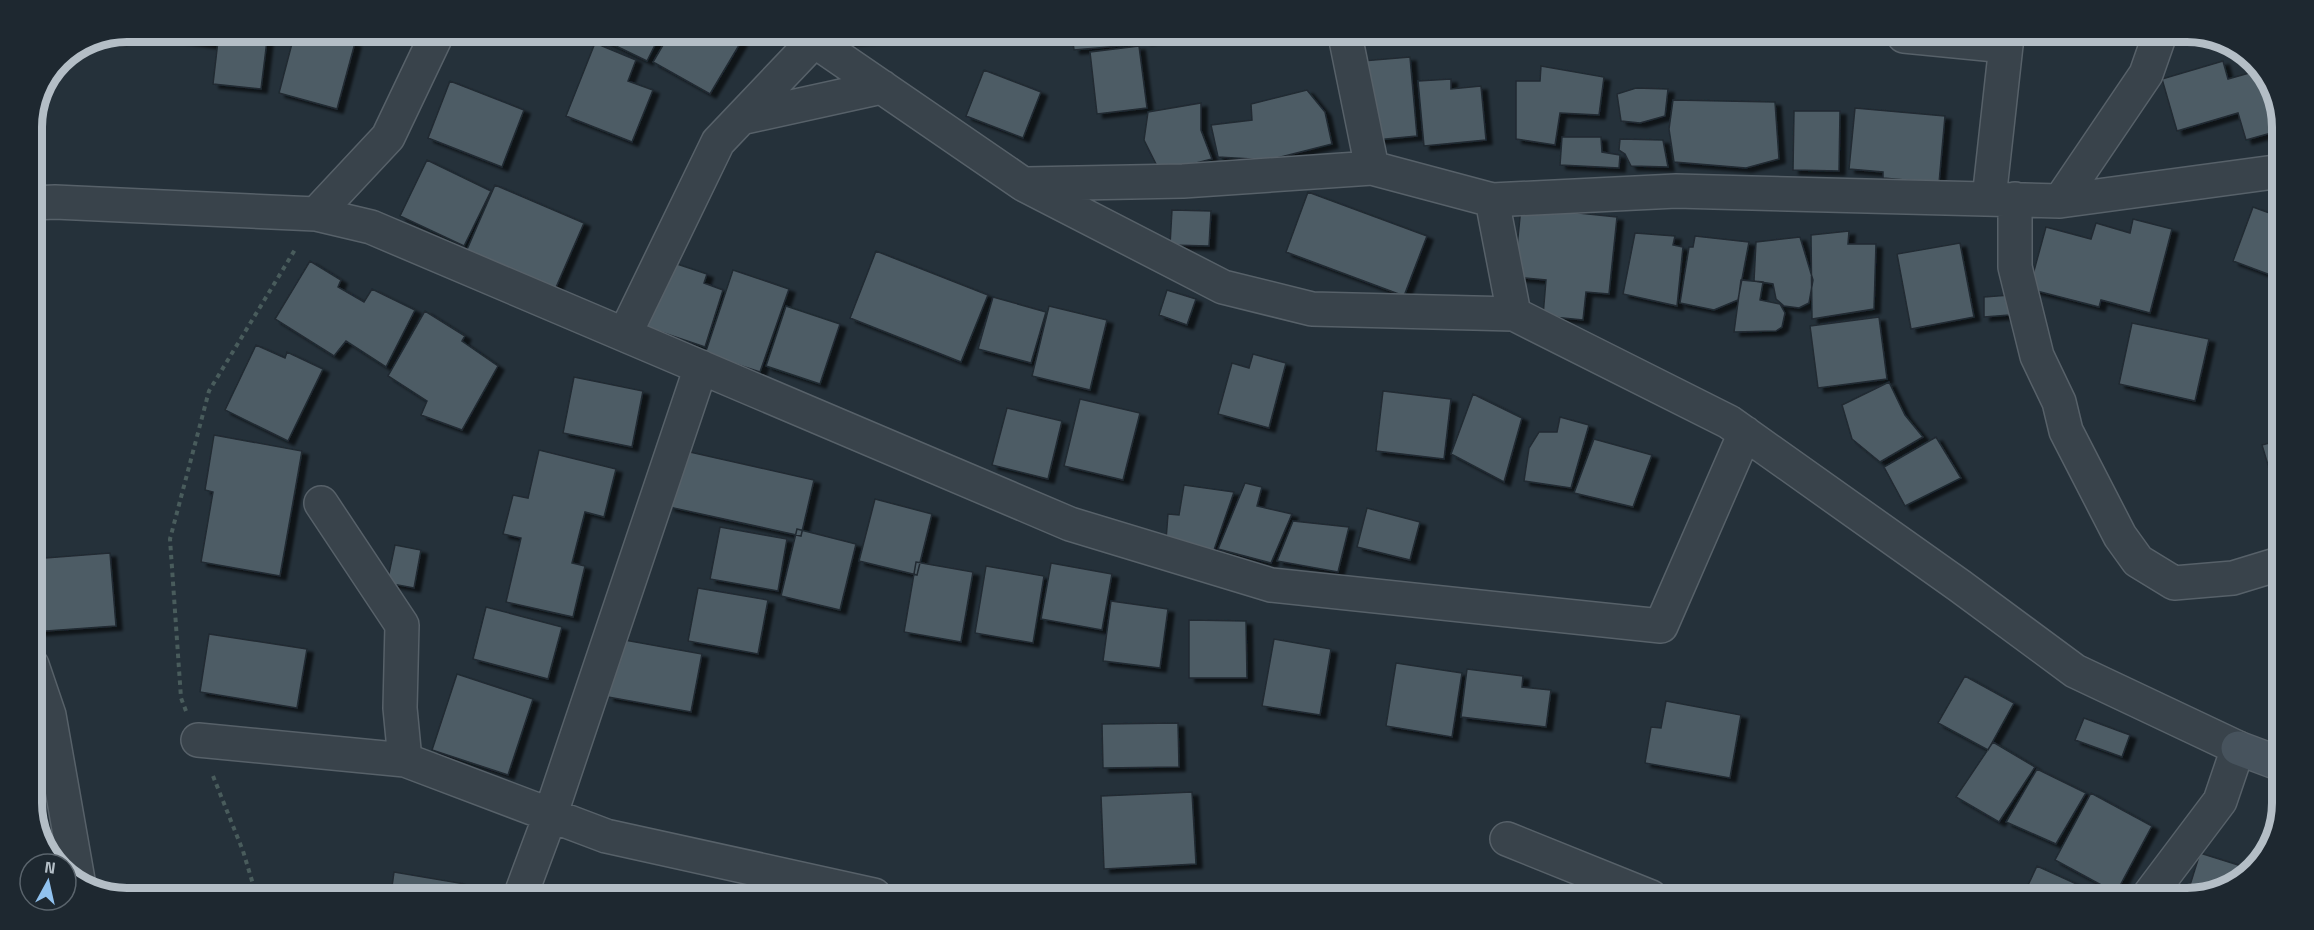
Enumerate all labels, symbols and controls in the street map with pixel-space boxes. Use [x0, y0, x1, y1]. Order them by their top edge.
north arrow [18, 852, 78, 912]
text: N [43, 854, 57, 880]

